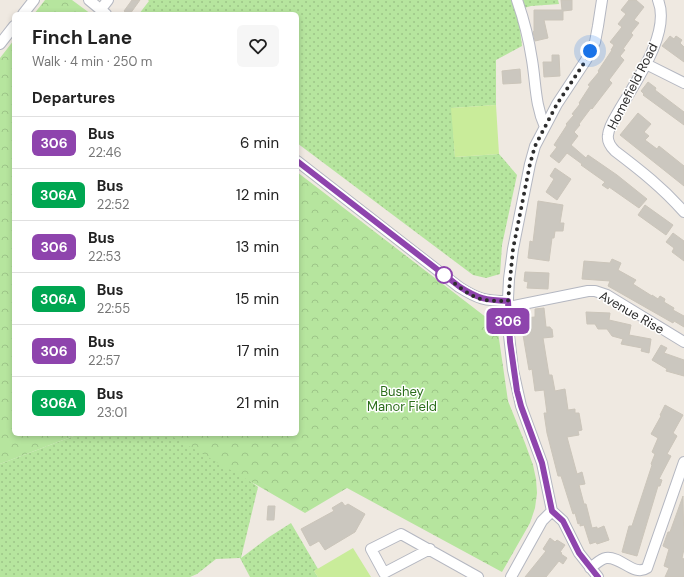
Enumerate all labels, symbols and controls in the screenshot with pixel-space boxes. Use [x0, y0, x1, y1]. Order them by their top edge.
text: Finch Lane [32, 25, 132, 50]
button: heart [237, 25, 279, 67]
street label: Homefield Road [603, 40, 662, 132]
your location [580, 41, 600, 61]
text: Walk · 4 min · 250 m [32, 53, 152, 70]
text: Departures [32, 88, 115, 108]
text: Bus [88, 124, 115, 144]
text: 6 min [240, 133, 279, 153]
text: 306 [40, 134, 68, 152]
text: 22:46 [88, 144, 122, 161]
text: Bus [97, 176, 123, 196]
text: 12 min [236, 185, 279, 205]
text: 306A [40, 186, 77, 204]
text: 22:52 [97, 196, 129, 213]
text: Bus [88, 228, 115, 248]
text: 13 min [236, 237, 279, 257]
text: 306 [40, 238, 68, 256]
text: 22:53 [88, 248, 121, 265]
unlabelled marker [435, 266, 453, 284]
text: Bus [97, 280, 123, 300]
street label: Avenue Rise [596, 287, 667, 338]
text: 15 min [236, 289, 279, 309]
text: 306A [40, 290, 77, 308]
text: 22:55 [97, 300, 130, 317]
line badge: 306 [485, 308, 531, 334]
text: 306 [494, 312, 522, 330]
text: Bus [88, 332, 115, 352]
text: 17 min [237, 341, 279, 361]
text: 306 [40, 342, 68, 360]
text: 22:57 [88, 352, 120, 369]
park label: Bushey Manor Field [367, 383, 437, 415]
text: Bus [97, 384, 123, 404]
text: 21 min [236, 393, 279, 413]
text: 306A [40, 394, 77, 412]
text: 23:01 [97, 404, 127, 421]

